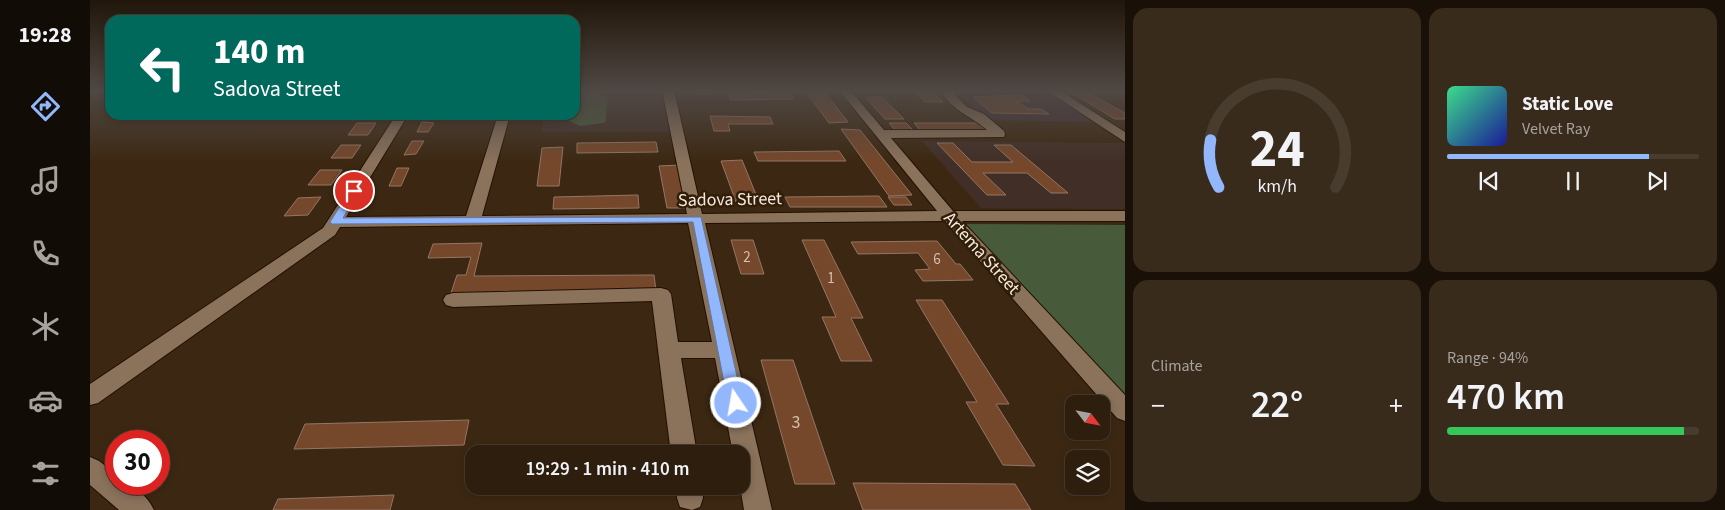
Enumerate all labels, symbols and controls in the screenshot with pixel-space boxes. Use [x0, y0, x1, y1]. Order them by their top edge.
text: 19:28 [18, 19, 72, 51]
text: 140 m [213, 27, 305, 77]
icon: left [130, 35, 195, 100]
text: Sadova Street [213, 73, 340, 105]
icon: directions [28, 89, 63, 124]
text: Static Love [1522, 91, 1613, 118]
text: 24 [1250, 113, 1304, 187]
text: Velvet Ray [1522, 118, 1590, 140]
icon: music [28, 163, 63, 198]
icon: previous [1475, 167, 1503, 195]
icon: pause [1559, 167, 1587, 195]
icon: next [1643, 167, 1671, 195]
pin [333, 170, 375, 212]
text: km/h [1257, 174, 1297, 199]
icon: arrive [340, 177, 368, 205]
street label: Sadova Street [678, 186, 782, 213]
street label: Artema Street [938, 207, 1026, 300]
icon: phone [28, 236, 63, 271]
house number: 2 [743, 247, 751, 268]
house number: 6 [933, 249, 941, 270]
house number: 1 [827, 268, 835, 289]
icon: climate [28, 309, 63, 344]
text: Range · 94% [1447, 347, 1528, 369]
text: Climate [1151, 355, 1202, 377]
text: 470 km [1447, 370, 1565, 424]
position arrow [709, 376, 761, 428]
text: 22° [1251, 378, 1303, 432]
icon: car [28, 383, 63, 418]
text: − [1151, 386, 1165, 426]
text: + [1389, 386, 1403, 426]
north arrow [1065, 395, 1110, 440]
map controls [1065, 395, 1110, 495]
house number: 3 [792, 410, 801, 435]
speed limit sign: 30 [105, 430, 170, 495]
button: layers [1065, 450, 1110, 495]
icon: filters [28, 456, 63, 491]
text: 19:29 · 1 min · 410 m [525, 456, 690, 483]

